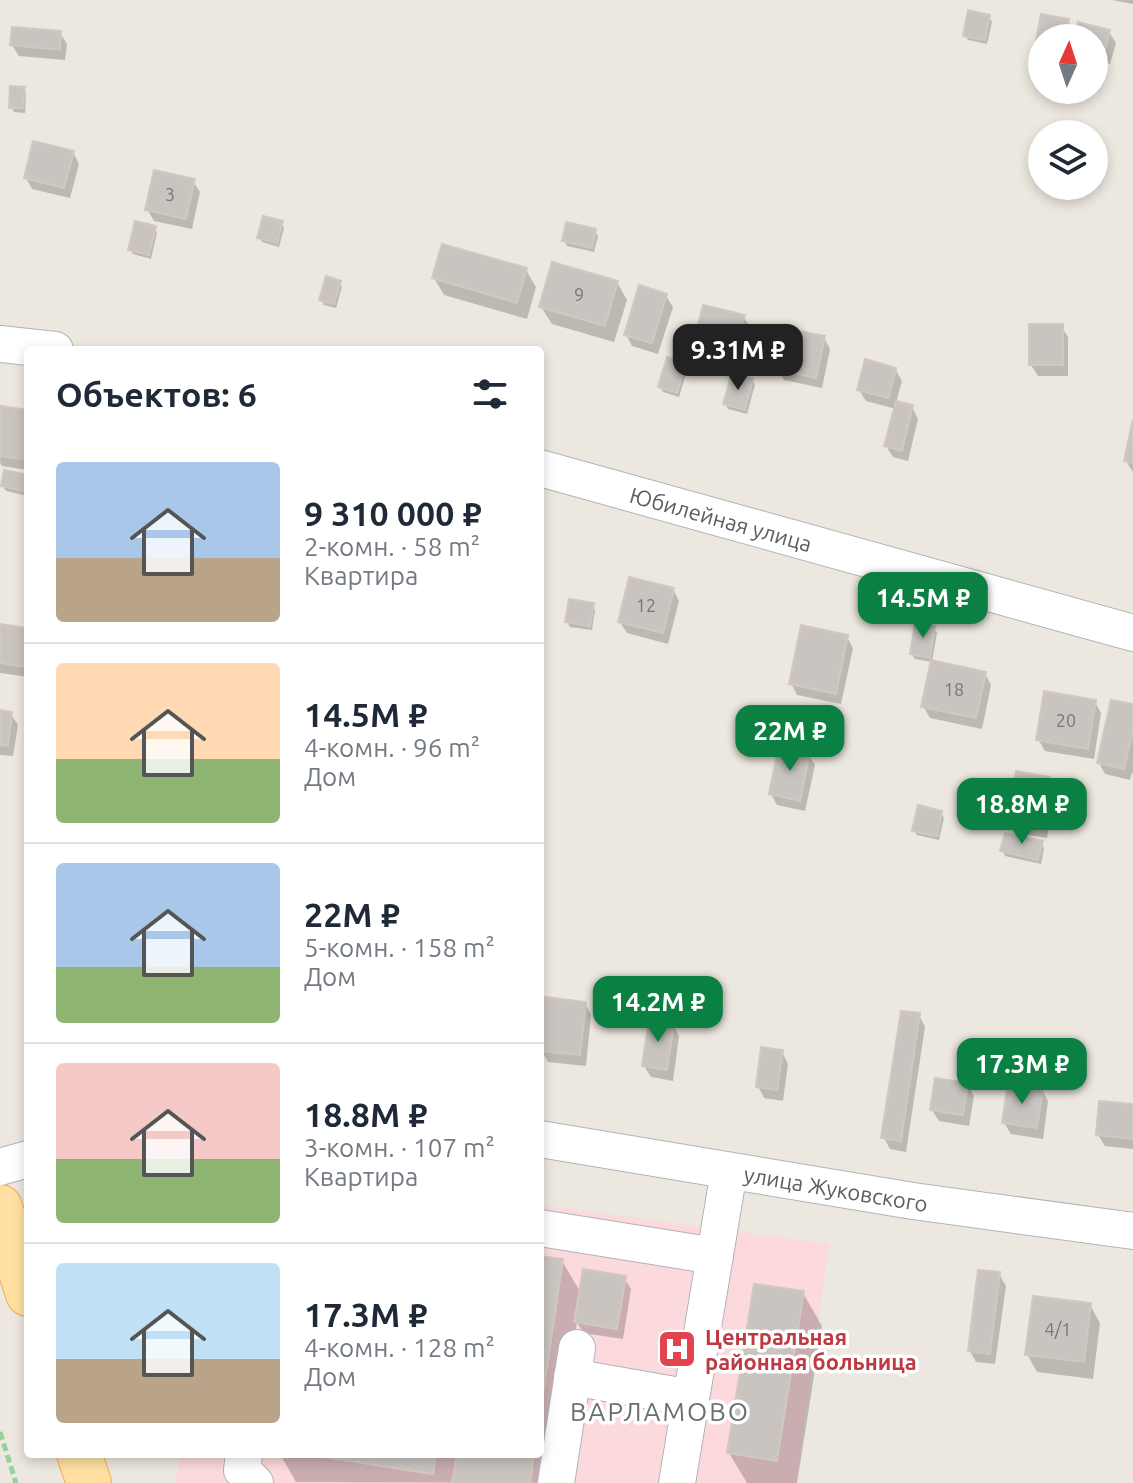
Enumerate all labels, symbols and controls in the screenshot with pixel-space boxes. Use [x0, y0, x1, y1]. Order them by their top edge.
north arrow [1028, 24, 1108, 104]
map controls [1028, 24, 1108, 200]
button: layers [1028, 120, 1108, 200]
house number: 3 [165, 184, 175, 204]
house number: 9 [574, 284, 584, 304]
pin: 9.31M ₽ [664, 324, 812, 392]
text: 9.31M ₽ [691, 335, 785, 364]
icon: filters [468, 372, 512, 416]
text: Объектов: 6 [56, 375, 257, 413]
street label: Юбилейная улица [627, 481, 815, 556]
icon: home [120, 494, 216, 590]
text: 9 310 000 ₽ [304, 494, 482, 532]
text: 2-комн. · 58 m² [304, 532, 480, 561]
text: Квартира [304, 561, 418, 590]
pin: 14.5M ₽ [849, 572, 997, 640]
text: 14.5M ₽ [876, 583, 970, 612]
house number: 12 [636, 595, 656, 615]
house number: 18 [944, 679, 964, 699]
icon: home [120, 695, 216, 791]
text: 14.5M ₽ [304, 695, 427, 733]
pin: 22M ₽ [734, 705, 846, 773]
house number: 20 [1056, 710, 1076, 730]
text: 22M ₽ [753, 716, 827, 745]
text: 4-комн. · 96 m² [304, 733, 480, 762]
text: Дом [304, 762, 356, 791]
pin: 18.8M ₽ [948, 778, 1096, 846]
text: 18.8M ₽ [975, 789, 1069, 818]
icon: home [120, 895, 216, 991]
text: 22M ₽ [304, 895, 400, 933]
text: 5-комн. · 158 m² [304, 933, 495, 962]
text: Дом [304, 962, 356, 991]
pin: 14.2M ₽ [584, 976, 732, 1044]
text: 14.2M ₽ [611, 987, 705, 1016]
pin: 17.3M ₽ [948, 1038, 1096, 1106]
text: 17.3M ₽ [975, 1049, 1069, 1078]
icon: home [120, 1095, 216, 1191]
text: 18.8M ₽ [304, 1095, 427, 1133]
text: 3-комн. · 107 m² [304, 1133, 495, 1162]
street label: улица Жуковского [742, 1161, 929, 1215]
text: Квартира [304, 1162, 418, 1191]
icon: home [120, 1295, 216, 1391]
text: 17.3M ₽ [304, 1295, 427, 1333]
house number: 4/1 [1045, 1319, 1071, 1339]
place label: Центральная районная больница [705, 1324, 917, 1374]
hospital icon: Центральная районная больница [656, 1328, 698, 1370]
text: 4-комн. · 128 m² [304, 1333, 495, 1362]
text: Дом [304, 1362, 356, 1391]
district label: ВАРЛАМОВО [570, 1397, 750, 1426]

